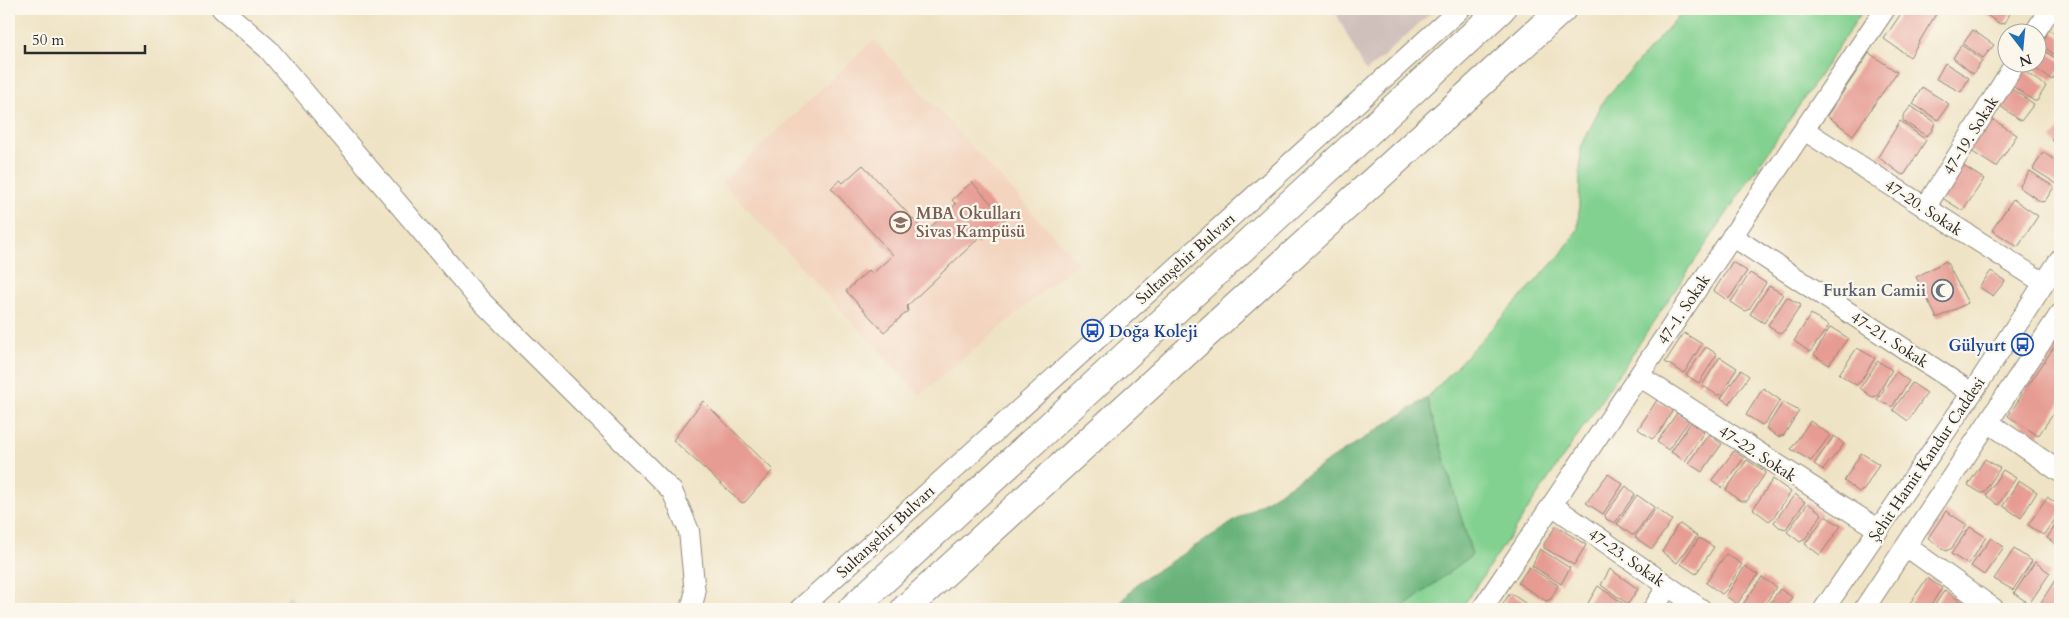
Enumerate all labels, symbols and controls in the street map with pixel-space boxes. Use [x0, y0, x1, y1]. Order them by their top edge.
scale bar [25, 22, 145, 54]
north arrow [1996, 22, 2046, 72]
text: 50 m [32, 30, 64, 50]
text: N [2017, 49, 2034, 71]
street label: 47-19. Sokak [1938, 92, 2004, 179]
street label: 47-20. Sokak [1880, 174, 1967, 242]
place label: MBA Okulları Sivas Kampüsü [916, 203, 1025, 243]
street label: Sultanşehir Bulvarı [1131, 208, 1241, 309]
school or university icon: MBA Okulları Sivas Kampüsü [888, 210, 912, 234]
street label: 47-1. Sokak [1652, 270, 1716, 349]
mosque icon: Furkan Camii [1930, 278, 1954, 302]
place label: Furkan Camii [1823, 280, 1926, 302]
street label: 47-21. Sokak [1846, 306, 1933, 374]
bus stop icon: Doğa Koleji [1081, 319, 1105, 343]
place label: Doğa Koleji [1109, 321, 1198, 343]
bus stop icon: Gülyurt [2010, 333, 2034, 357]
place label: Gülyurt [1948, 335, 2006, 357]
street label: Şehit Hamit Kandur Caddesi [1863, 372, 1991, 546]
street label: 47-22. Sokak [1714, 420, 1801, 488]
street label: Sultanşehir Bulvarı [832, 480, 940, 583]
street label: 47-23. Sokak [1584, 523, 1670, 593]

